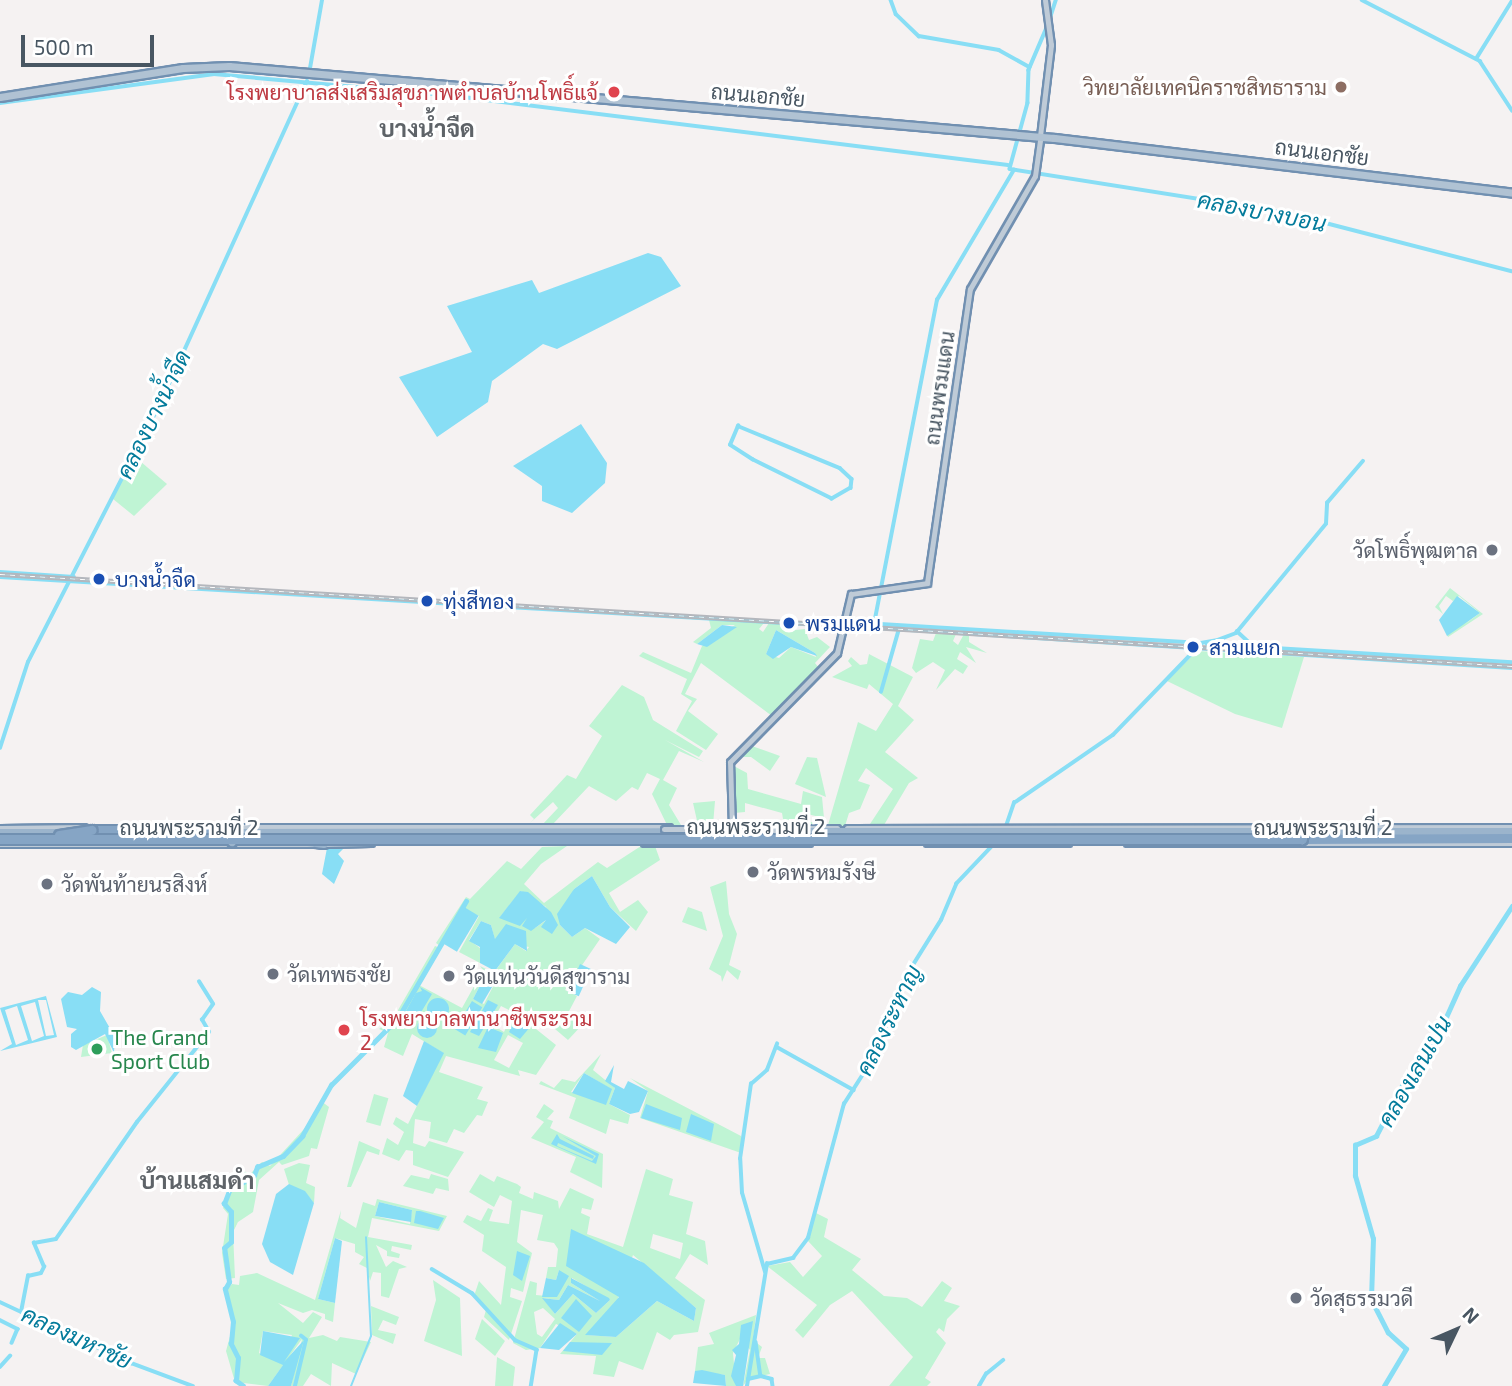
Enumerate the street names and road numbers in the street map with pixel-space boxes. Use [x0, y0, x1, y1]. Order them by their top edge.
street label: ถนนเอกชัย [710, 78, 806, 112]
street label: ถนนเอกชัย [1274, 134, 1370, 170]
street label: ถนนพรมแดน [919, 329, 959, 447]
street label: ถนนพระรามที่ 2 [687, 813, 825, 839]
street label: ถนนพระรามที่ 2 [120, 814, 258, 840]
street label: ถนนพระรามที่ 2 [1254, 814, 1392, 840]

